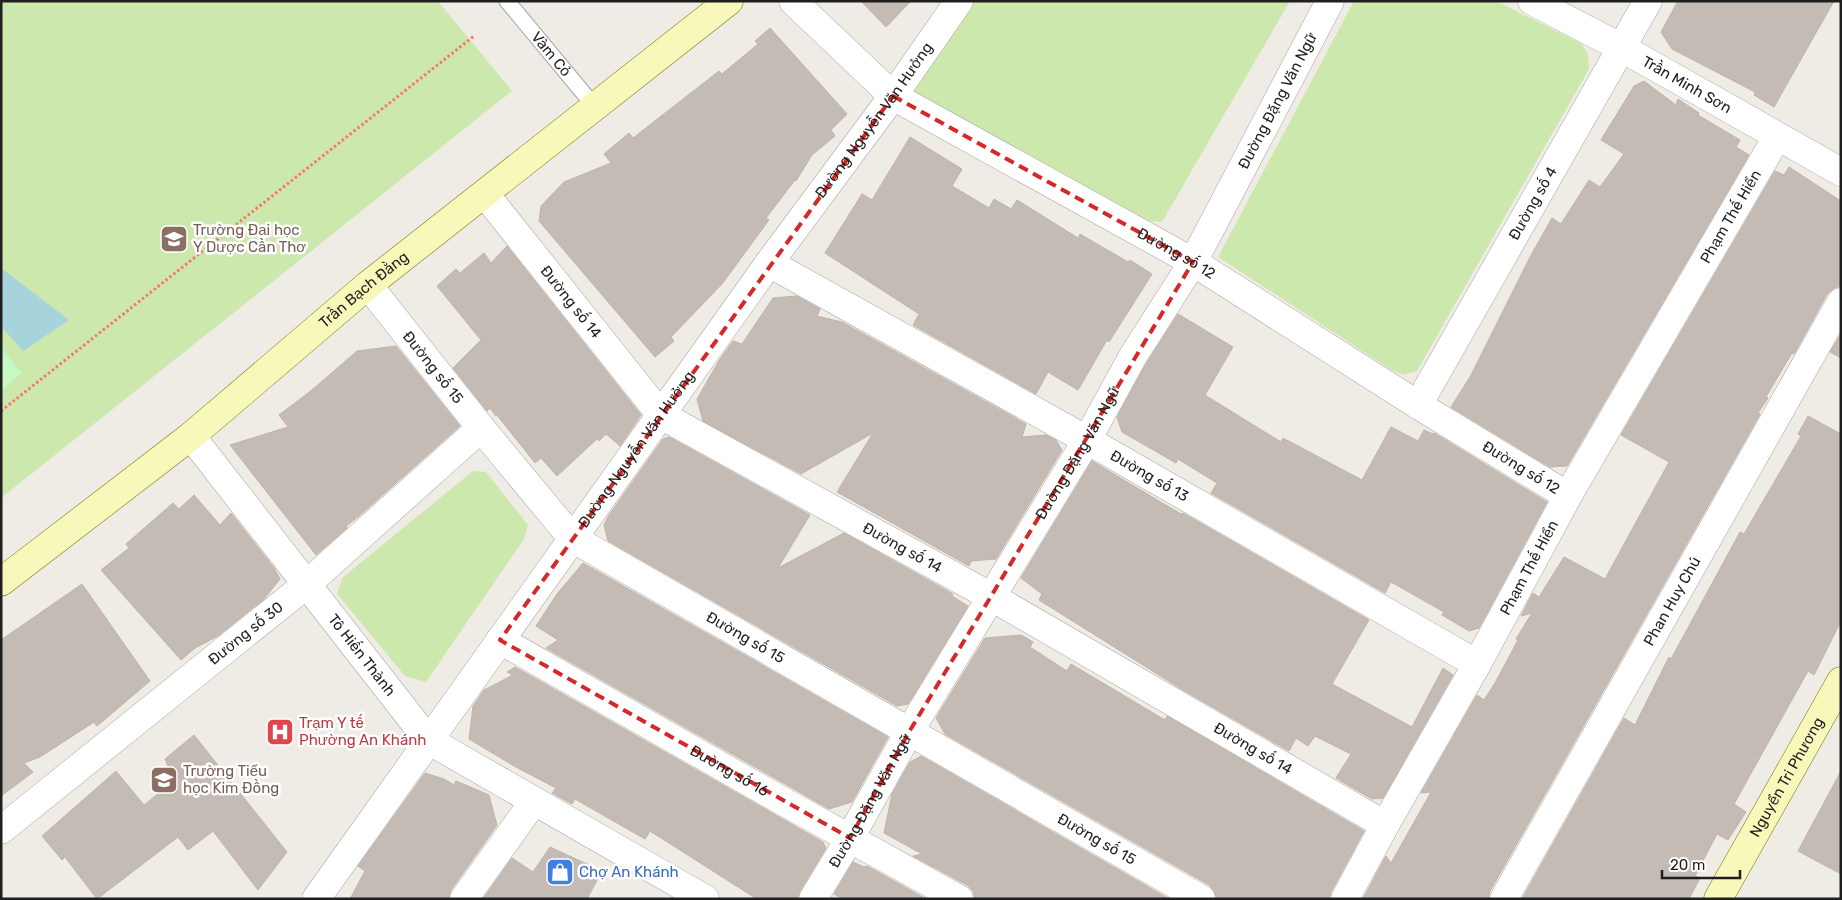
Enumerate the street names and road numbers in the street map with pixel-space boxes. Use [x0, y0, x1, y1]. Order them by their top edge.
street label: Vàm Cỏ [527, 28, 575, 80]
street label: Đường Đặng Văn Ngữ [1234, 29, 1321, 172]
street label: Đường Nguyễn Văn Hưởng [811, 39, 936, 202]
street label: Trần Minh Sơn [1639, 52, 1735, 117]
street label: Đường số 4 [1505, 164, 1561, 243]
street label: Phạm Thế Hiển [1696, 167, 1765, 266]
street label: Đường số 12 [1134, 224, 1219, 283]
street label: Trần Bạch Đằng [315, 248, 412, 332]
street label: Đường số 14 [537, 262, 605, 342]
street label: Đường số 15 [399, 328, 467, 407]
street label: Đường Nguyễn Văn Hưởng [574, 368, 698, 531]
street label: Đường Đặng Văn Ngữ [1032, 383, 1124, 523]
street label: Đường số 12 [1479, 437, 1563, 498]
street label: Đường số 13 [1107, 446, 1192, 505]
street label: Phạm Thế Hiển [1496, 517, 1562, 618]
street label: Đường số 14 [860, 519, 945, 577]
street label: Phan Huy Chú [1640, 553, 1704, 649]
street label: Đường số 30 [205, 598, 287, 669]
street label: Đường số 15 [703, 608, 788, 667]
street label: Tô Hiến Thành [324, 611, 399, 700]
street label: Nguyển Tri Phương [1746, 714, 1828, 840]
street label: Đường số 14 [1210, 719, 1295, 778]
street label: Đường Đặng Văn Ngữ [825, 730, 916, 871]
street label: Đường số 16 [687, 741, 772, 800]
street label: Đường số 15 [1054, 810, 1139, 869]

